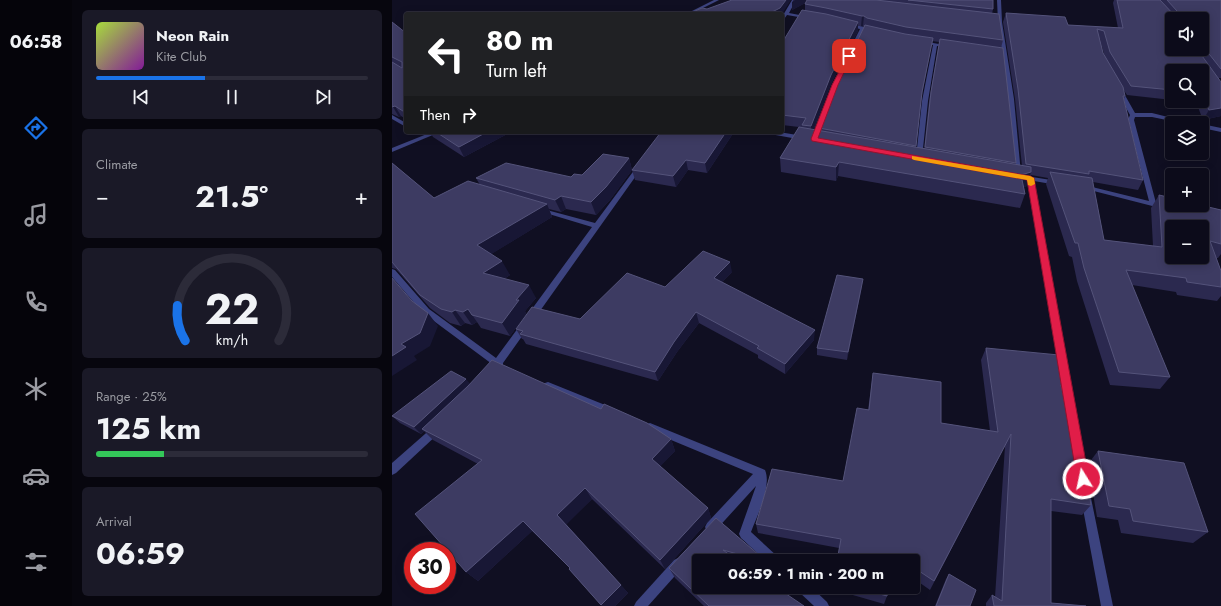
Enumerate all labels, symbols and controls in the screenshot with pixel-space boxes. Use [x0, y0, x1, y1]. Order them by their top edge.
map controls [1165, 12, 1209, 264]
button: sound [1165, 12, 1209, 56]
text: 80 m [486, 20, 553, 61]
text: Neon Rain [156, 25, 229, 47]
icon: left [420, 28, 472, 80]
text: 06:58 [10, 29, 62, 55]
pin [832, 39, 866, 73]
icon: arrive [838, 45, 860, 67]
text: Kite Club [156, 47, 207, 66]
text: Turn left [486, 58, 546, 84]
button: search [1165, 64, 1209, 108]
icon: previous [130, 86, 152, 108]
icon: pause [221, 86, 243, 108]
icon: next [312, 86, 334, 108]
text: Then [420, 104, 450, 126]
icon: right [458, 104, 480, 126]
icon: directions [22, 114, 50, 142]
button: layers [1165, 116, 1209, 160]
text: Climate [96, 155, 137, 174]
button: + [1165, 168, 1209, 212]
text: 21.5° [195, 175, 268, 218]
text: − [96, 180, 109, 212]
text: + [354, 180, 368, 212]
icon: music [22, 201, 50, 229]
button: − [1165, 220, 1209, 264]
text: 22 [205, 279, 259, 340]
icon: phone [22, 288, 50, 316]
text: km/h [216, 330, 248, 350]
icon: climate [22, 375, 50, 403]
text: Range · 25% [96, 387, 167, 406]
text: 125 km [96, 407, 201, 450]
position arrow [1062, 458, 1104, 500]
icon: car [22, 462, 50, 490]
text: Arrival [96, 512, 132, 531]
text: 06:59 [96, 532, 185, 575]
speed limit sign: 30 [404, 542, 456, 594]
icon: filters [22, 548, 50, 576]
text: 06:59 · 1 min · 200 m [728, 563, 884, 585]

